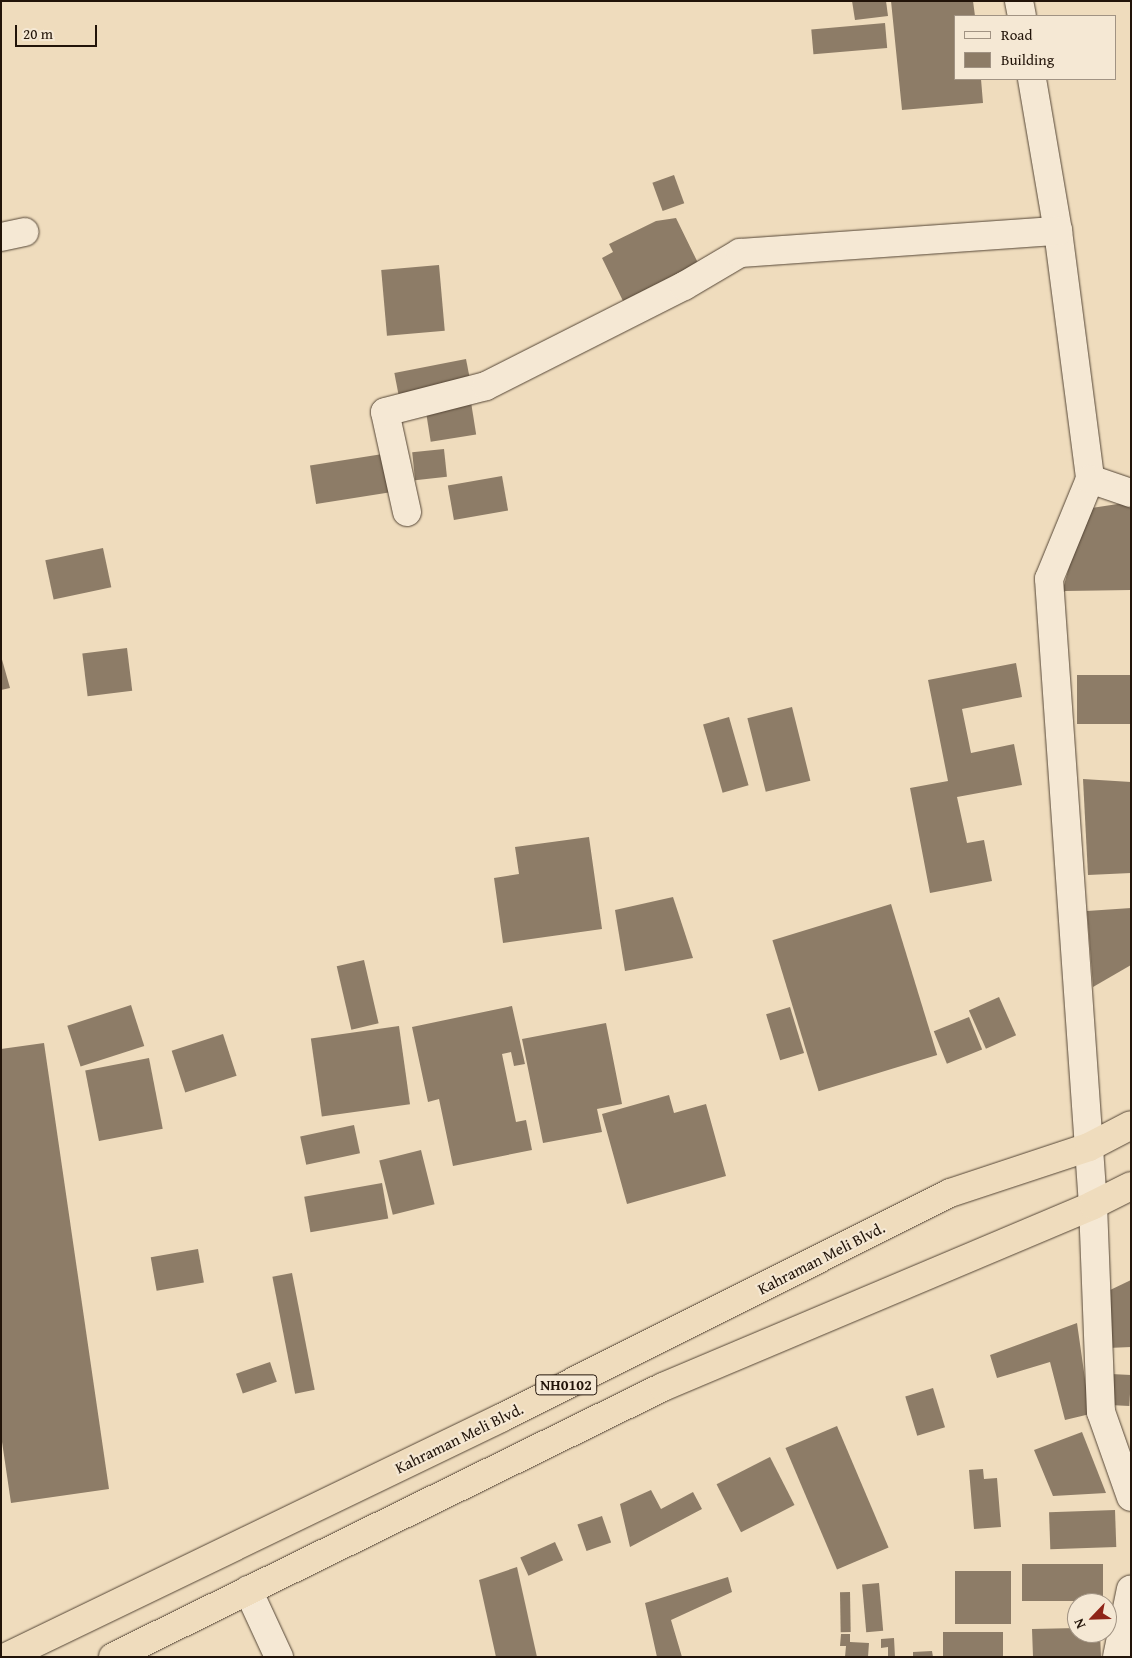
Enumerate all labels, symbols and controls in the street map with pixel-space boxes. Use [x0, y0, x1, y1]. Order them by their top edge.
scale bar [18, 15, 100, 47]
legend [954, 15, 1117, 80]
text: 20 m [23, 23, 53, 44]
text: Road [1001, 24, 1032, 45]
text: Building [1001, 49, 1054, 70]
street label: Kahraman Meli Blvd. [754, 1218, 888, 1298]
road number: NH0102 [535, 1372, 597, 1398]
street label: Kahraman Meli Blvd. [392, 1399, 526, 1477]
north arrow [1067, 1593, 1117, 1643]
text: N [1068, 1615, 1090, 1632]

